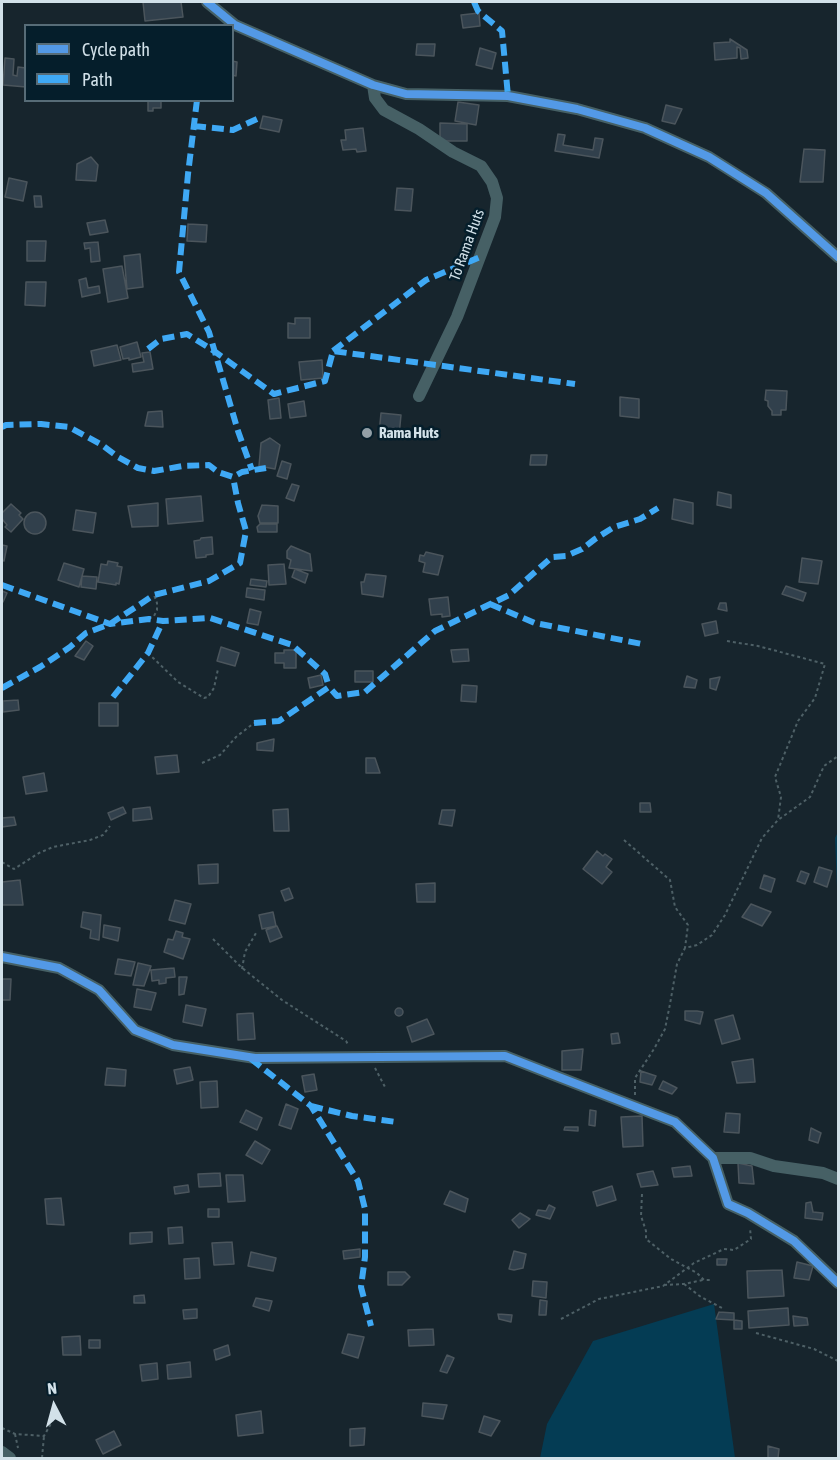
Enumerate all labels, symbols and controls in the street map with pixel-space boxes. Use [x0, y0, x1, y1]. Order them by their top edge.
legend [24, 24, 234, 102]
text: Cycle path [82, 39, 150, 60]
text: Path [82, 69, 113, 90]
street label: To Rama Huts [446, 207, 488, 283]
place label: Rama Huts [379, 424, 439, 442]
marker: Rama Huts [360, 426, 374, 440]
north arrow [24, 1376, 84, 1436]
text: N [46, 1379, 58, 1398]

